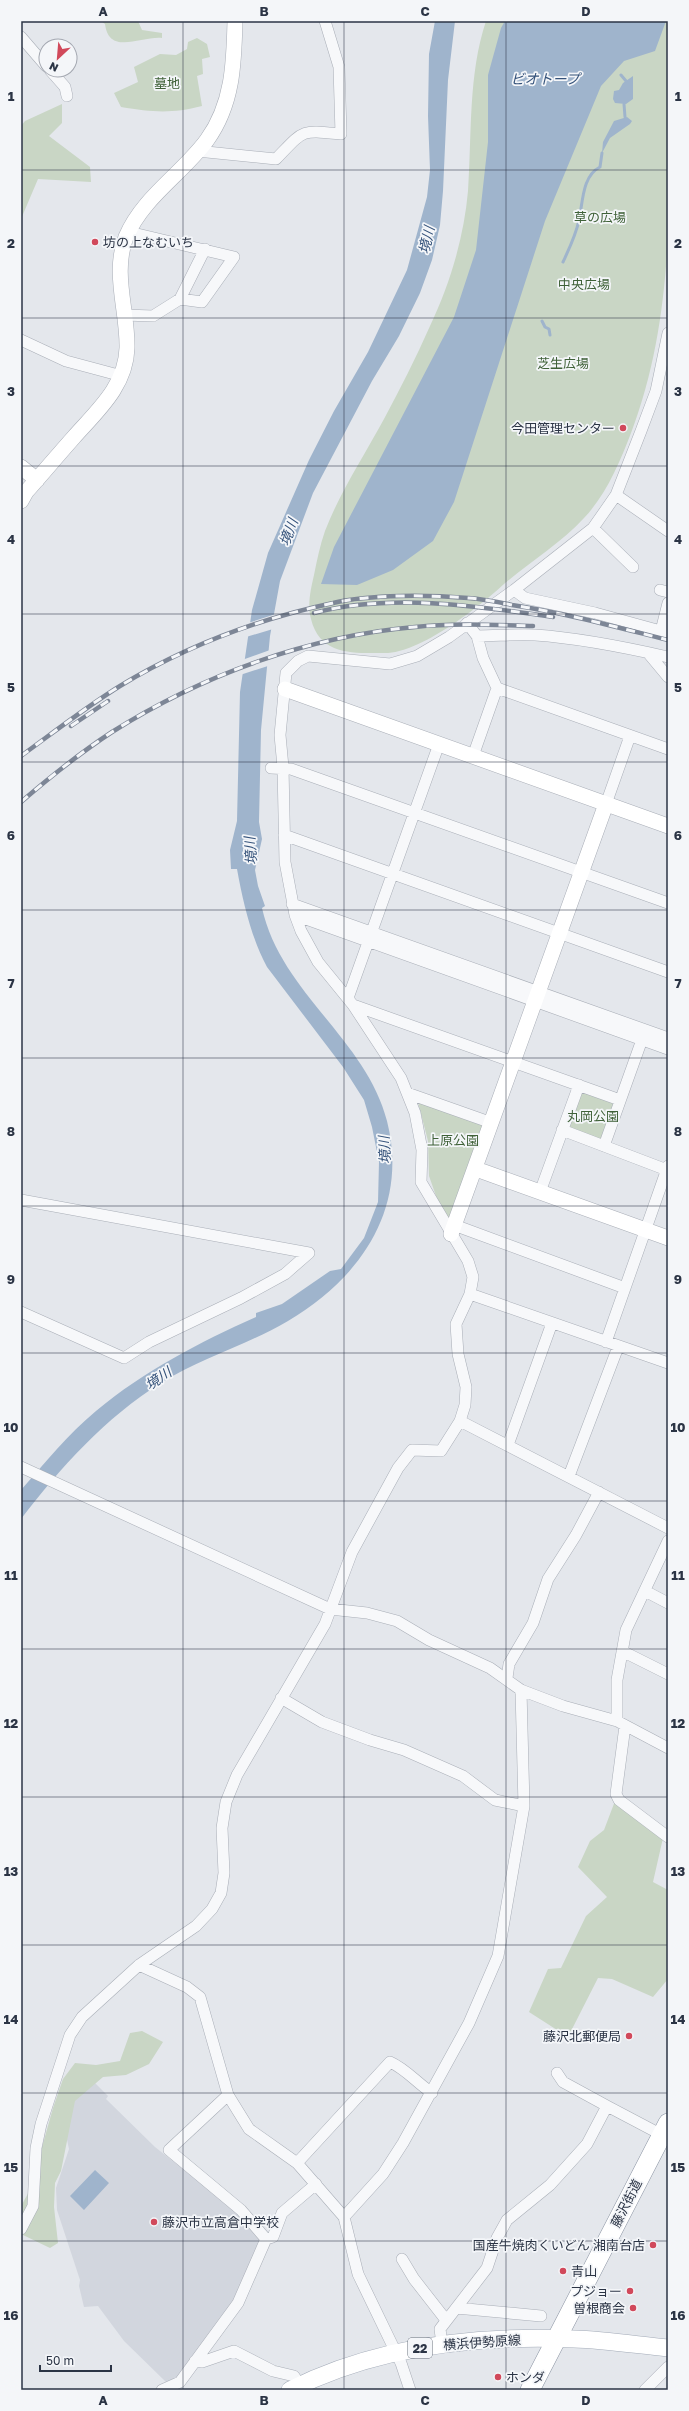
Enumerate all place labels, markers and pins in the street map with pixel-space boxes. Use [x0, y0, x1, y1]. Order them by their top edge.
place label: 坊の上なむいち [103, 234, 194, 250]
marker: 坊の上なむいち [90, 237, 100, 247]
place label: 今田管理センター [511, 420, 615, 436]
marker: 今田管理センター [618, 423, 628, 433]
place label: 藤沢北郵便局 [543, 2028, 621, 2044]
marker: 藤沢北郵便局 [624, 2031, 634, 2041]
place label: 藤沢市立高倉中学校 [162, 2214, 279, 2230]
marker: 藤沢市立高倉中学校 [149, 2217, 159, 2227]
place label: 国産牛焼肉くいどん 湘南台店 [473, 2237, 645, 2253]
marker: 国産牛焼肉くいどん 湘南台店 [648, 2240, 658, 2250]
place label: 青山 [571, 2263, 597, 2279]
marker: 青山 [558, 2266, 568, 2276]
place label: プジョー [570, 2283, 622, 2299]
marker: プジョー [625, 2286, 635, 2296]
place label: 曽根商会 [573, 2300, 625, 2316]
marker: 曽根商会 [628, 2303, 638, 2313]
place label: ホンダ [506, 2369, 545, 2385]
marker: ホンダ [493, 2372, 503, 2382]

